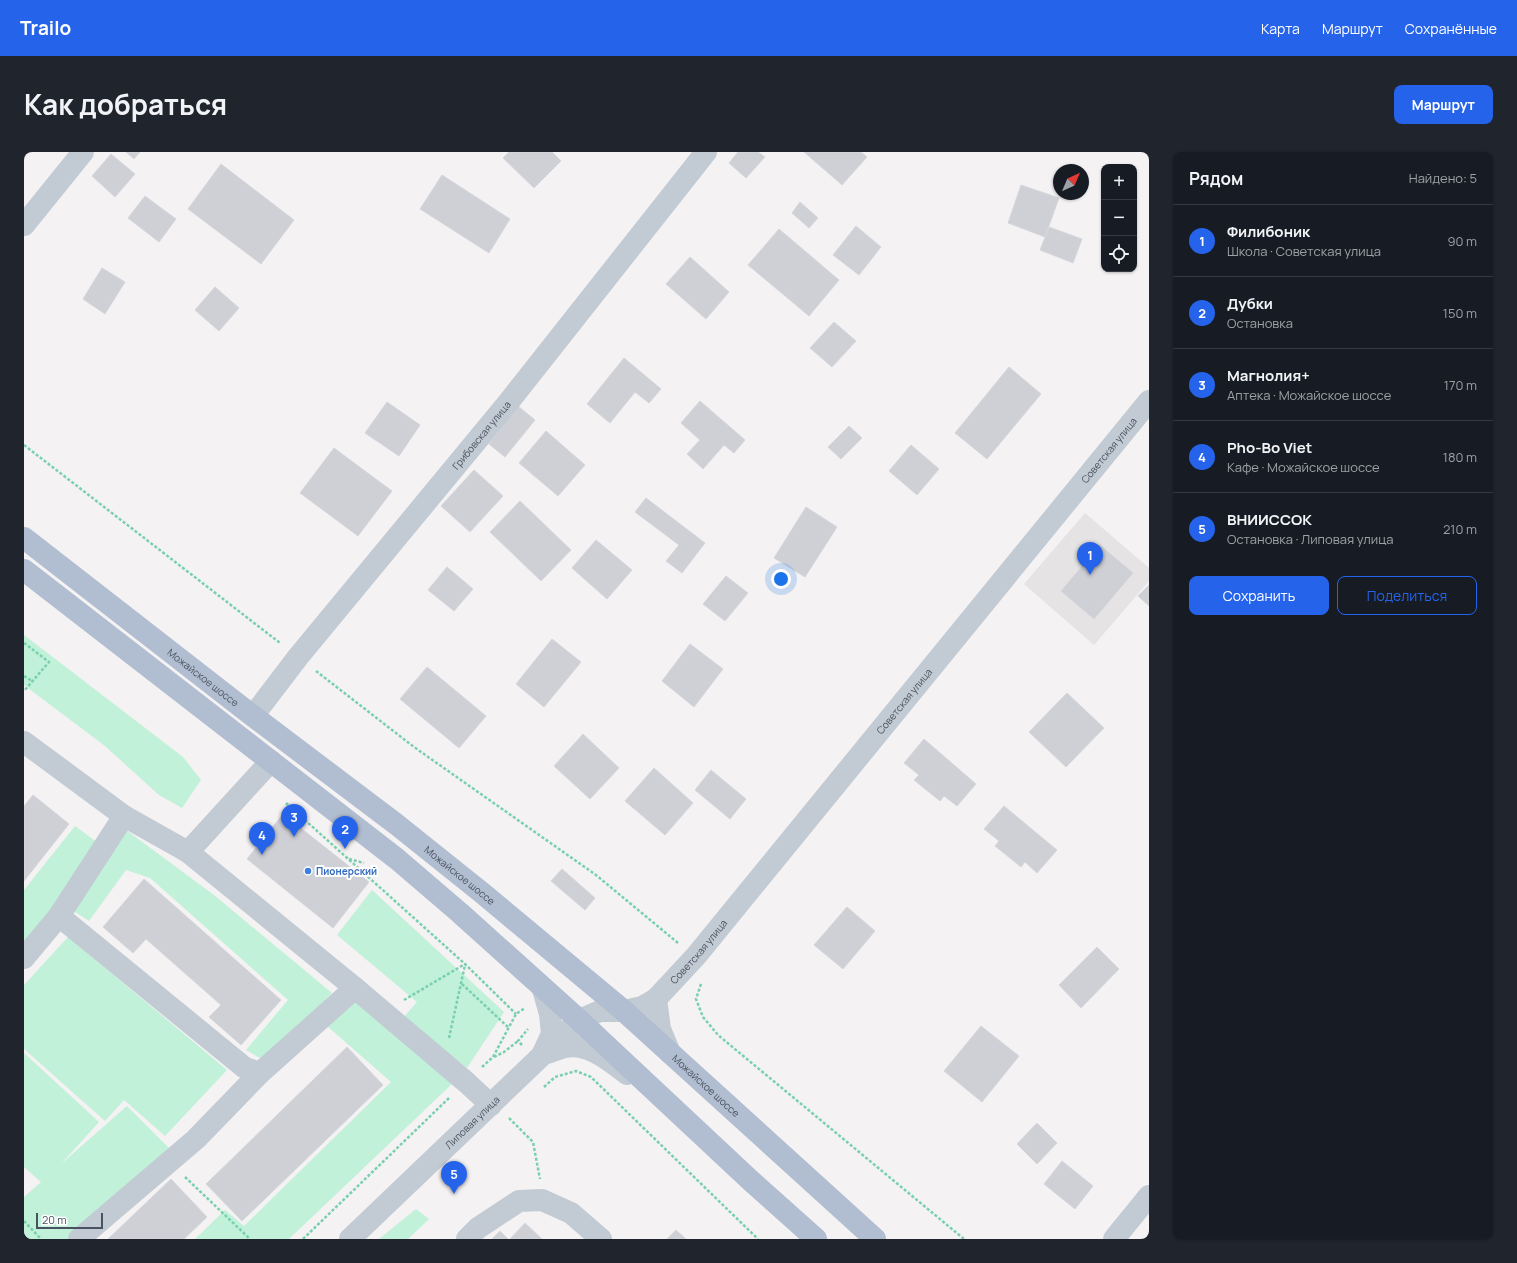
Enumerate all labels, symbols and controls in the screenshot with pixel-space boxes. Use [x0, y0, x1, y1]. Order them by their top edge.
text: Trailo [20, 15, 71, 41]
text: Карта [1261, 19, 1300, 38]
text: Маршрут [1322, 19, 1383, 38]
text: Сохранённые [1405, 19, 1497, 38]
text: Как добраться [24, 85, 227, 123]
button: Маршрут [1394, 85, 1493, 124]
north arrow [1053, 164, 1089, 200]
map controls [1101, 164, 1137, 272]
button: + [1101, 164, 1137, 200]
text: Рядом [1189, 167, 1243, 190]
text: Найдено: 5 [1409, 169, 1477, 187]
button: − [1101, 200, 1137, 236]
text: Филибоник [1227, 221, 1310, 242]
text: 1 [1199, 232, 1205, 250]
text: 90 m [1447, 232, 1477, 250]
button: locate [1101, 236, 1137, 272]
text: Школа · Советская улица [1227, 242, 1381, 260]
text: Дубки [1227, 293, 1273, 314]
text: 2 [1198, 304, 1206, 322]
text: 150 m [1443, 304, 1477, 322]
text: Остановка [1227, 314, 1293, 332]
text: Магнолия+ [1227, 365, 1310, 386]
text: 3 [1198, 376, 1206, 394]
text: 170 m [1444, 376, 1477, 394]
text: Аптека · Можайское шоссе [1227, 386, 1391, 404]
street label: Грибовская улица [449, 398, 514, 473]
street label: Советская улица [1078, 414, 1140, 486]
text: Pho-Bo Viet [1227, 437, 1312, 458]
text: 4 [1198, 448, 1206, 466]
text: 180 m [1443, 448, 1477, 466]
text: Кафе · Можайское шоссе [1227, 458, 1380, 476]
text: ВНИИССОК [1227, 509, 1312, 530]
text: 5 [1198, 520, 1206, 538]
text: 210 m [1443, 520, 1477, 538]
text: Остановка · Липовая улица [1227, 530, 1393, 548]
pin: 1 [1077, 542, 1103, 575]
your location [771, 569, 791, 589]
button: Сохранить [1189, 576, 1329, 615]
button: Поделиться [1337, 576, 1477, 615]
street label: Можайское шоссе [165, 645, 242, 710]
street label: Советская улица [873, 665, 935, 737]
pin: 3 [281, 804, 307, 837]
pin: 2 [332, 816, 358, 849]
pin: 4 [249, 822, 275, 855]
street label: Можайское шоссе [422, 842, 498, 908]
place label: Пионерский [316, 864, 377, 878]
marker: Пионерский [303, 866, 313, 876]
street label: Советская улица [667, 916, 730, 987]
street label: Можайское шоссе [669, 1051, 743, 1120]
street label: Липовая улица [442, 1093, 503, 1152]
pin: 5 [441, 1161, 467, 1194]
scale bar [36, 1211, 103, 1230]
text: 20 m [42, 1212, 67, 1227]

